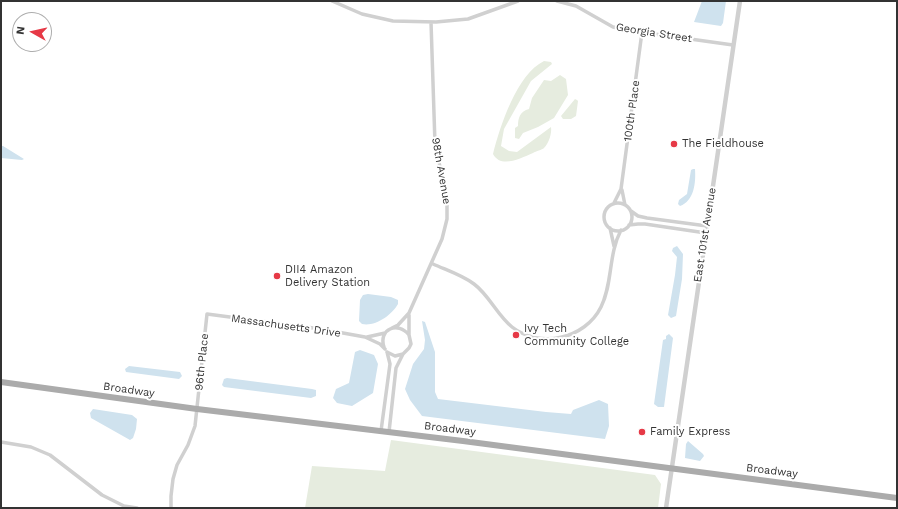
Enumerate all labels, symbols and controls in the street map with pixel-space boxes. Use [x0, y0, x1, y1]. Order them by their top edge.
north arrow [12, 12, 52, 52]
street label: Georgia Street [615, 20, 693, 46]
text: N [14, 25, 28, 35]
street label: 100th Place [621, 79, 643, 143]
street label: 98th Avenue [429, 137, 453, 205]
place label: The Fieldhouse [682, 137, 764, 151]
marker: The Fieldhouse [669, 139, 679, 149]
street label: East 101st Avenue [691, 187, 719, 283]
place label: DII4 Amazon Delivery Station [285, 263, 370, 289]
marker: DII4 Amazon Delivery Station [272, 271, 282, 281]
street label: Massachusetts Drive [230, 312, 342, 340]
place label: Ivy Tech Community College [524, 322, 629, 348]
marker: Ivy Tech Community College [511, 330, 521, 340]
street label: 96th Place [192, 333, 212, 391]
street label: Broadway [102, 380, 156, 400]
street label: Broadway [423, 419, 477, 439]
place label: Family Express [650, 425, 730, 439]
marker: Family Express [637, 427, 647, 437]
street label: Broadway [745, 461, 799, 481]

